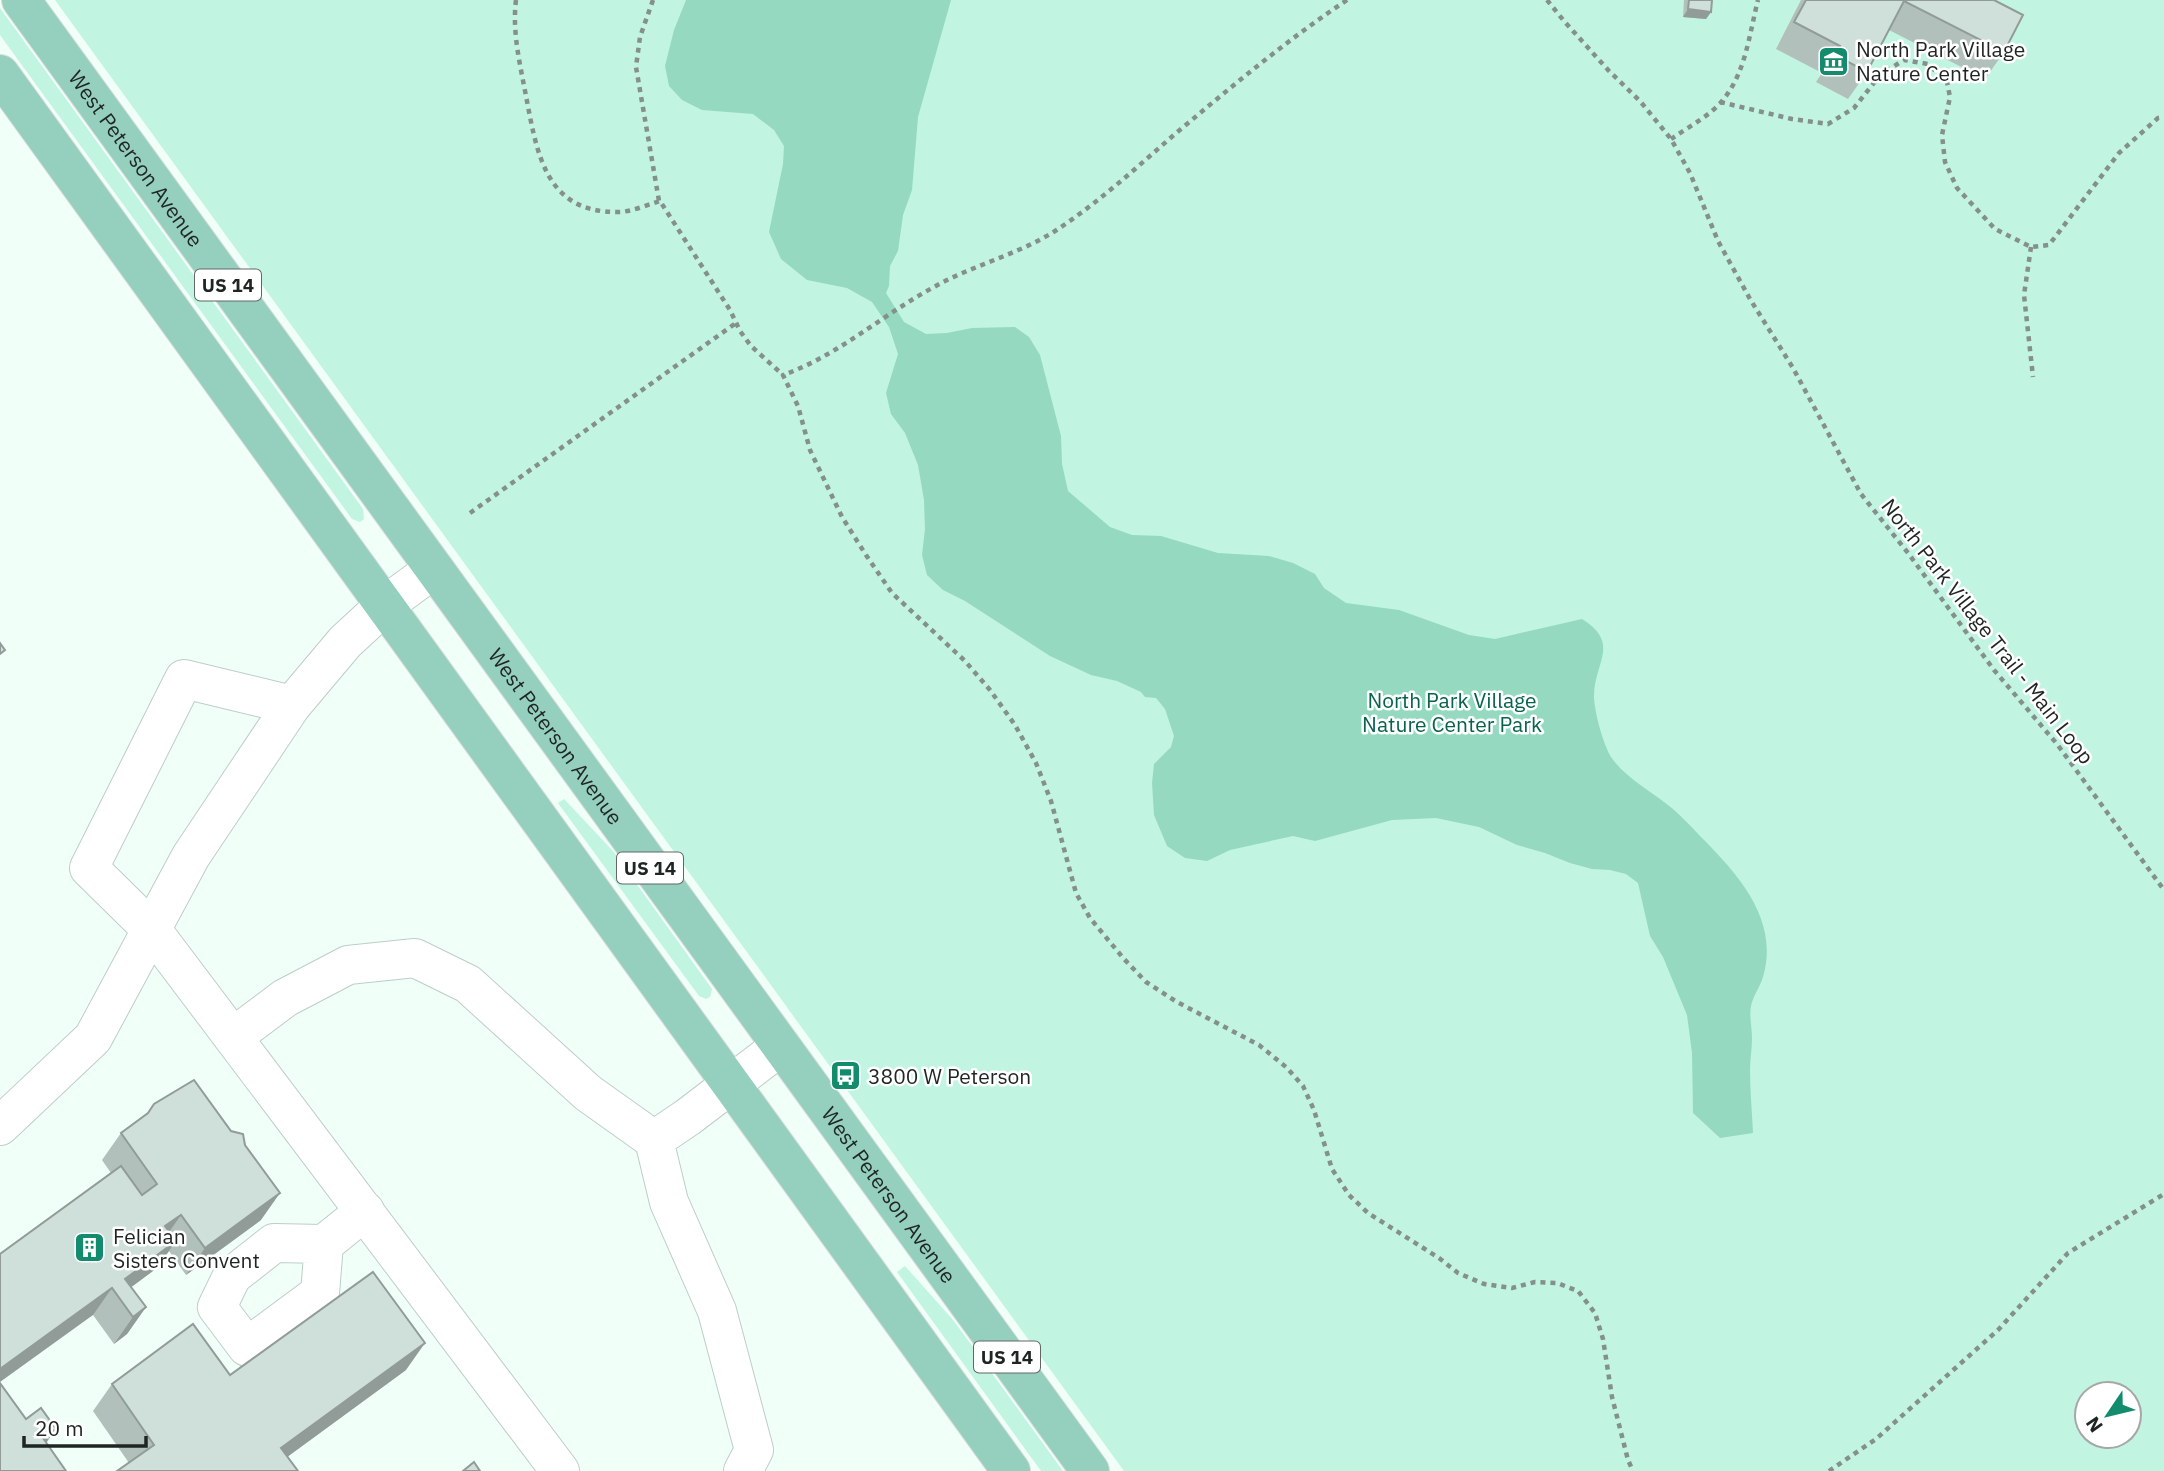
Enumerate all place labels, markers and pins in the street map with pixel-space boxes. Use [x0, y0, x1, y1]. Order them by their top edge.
place label: North Park Village Nature Center [1856, 35, 2025, 87]
museum icon: North Park Village Nature Center [1816, 44, 1850, 78]
bus stop icon: 3800 W Peterson [828, 1059, 862, 1093]
place label: 3800 W Peterson [868, 1062, 1031, 1090]
place label: Felician Sisters Convent [113, 1222, 260, 1274]
building icon: Felician Sisters Convent [73, 1231, 107, 1265]

